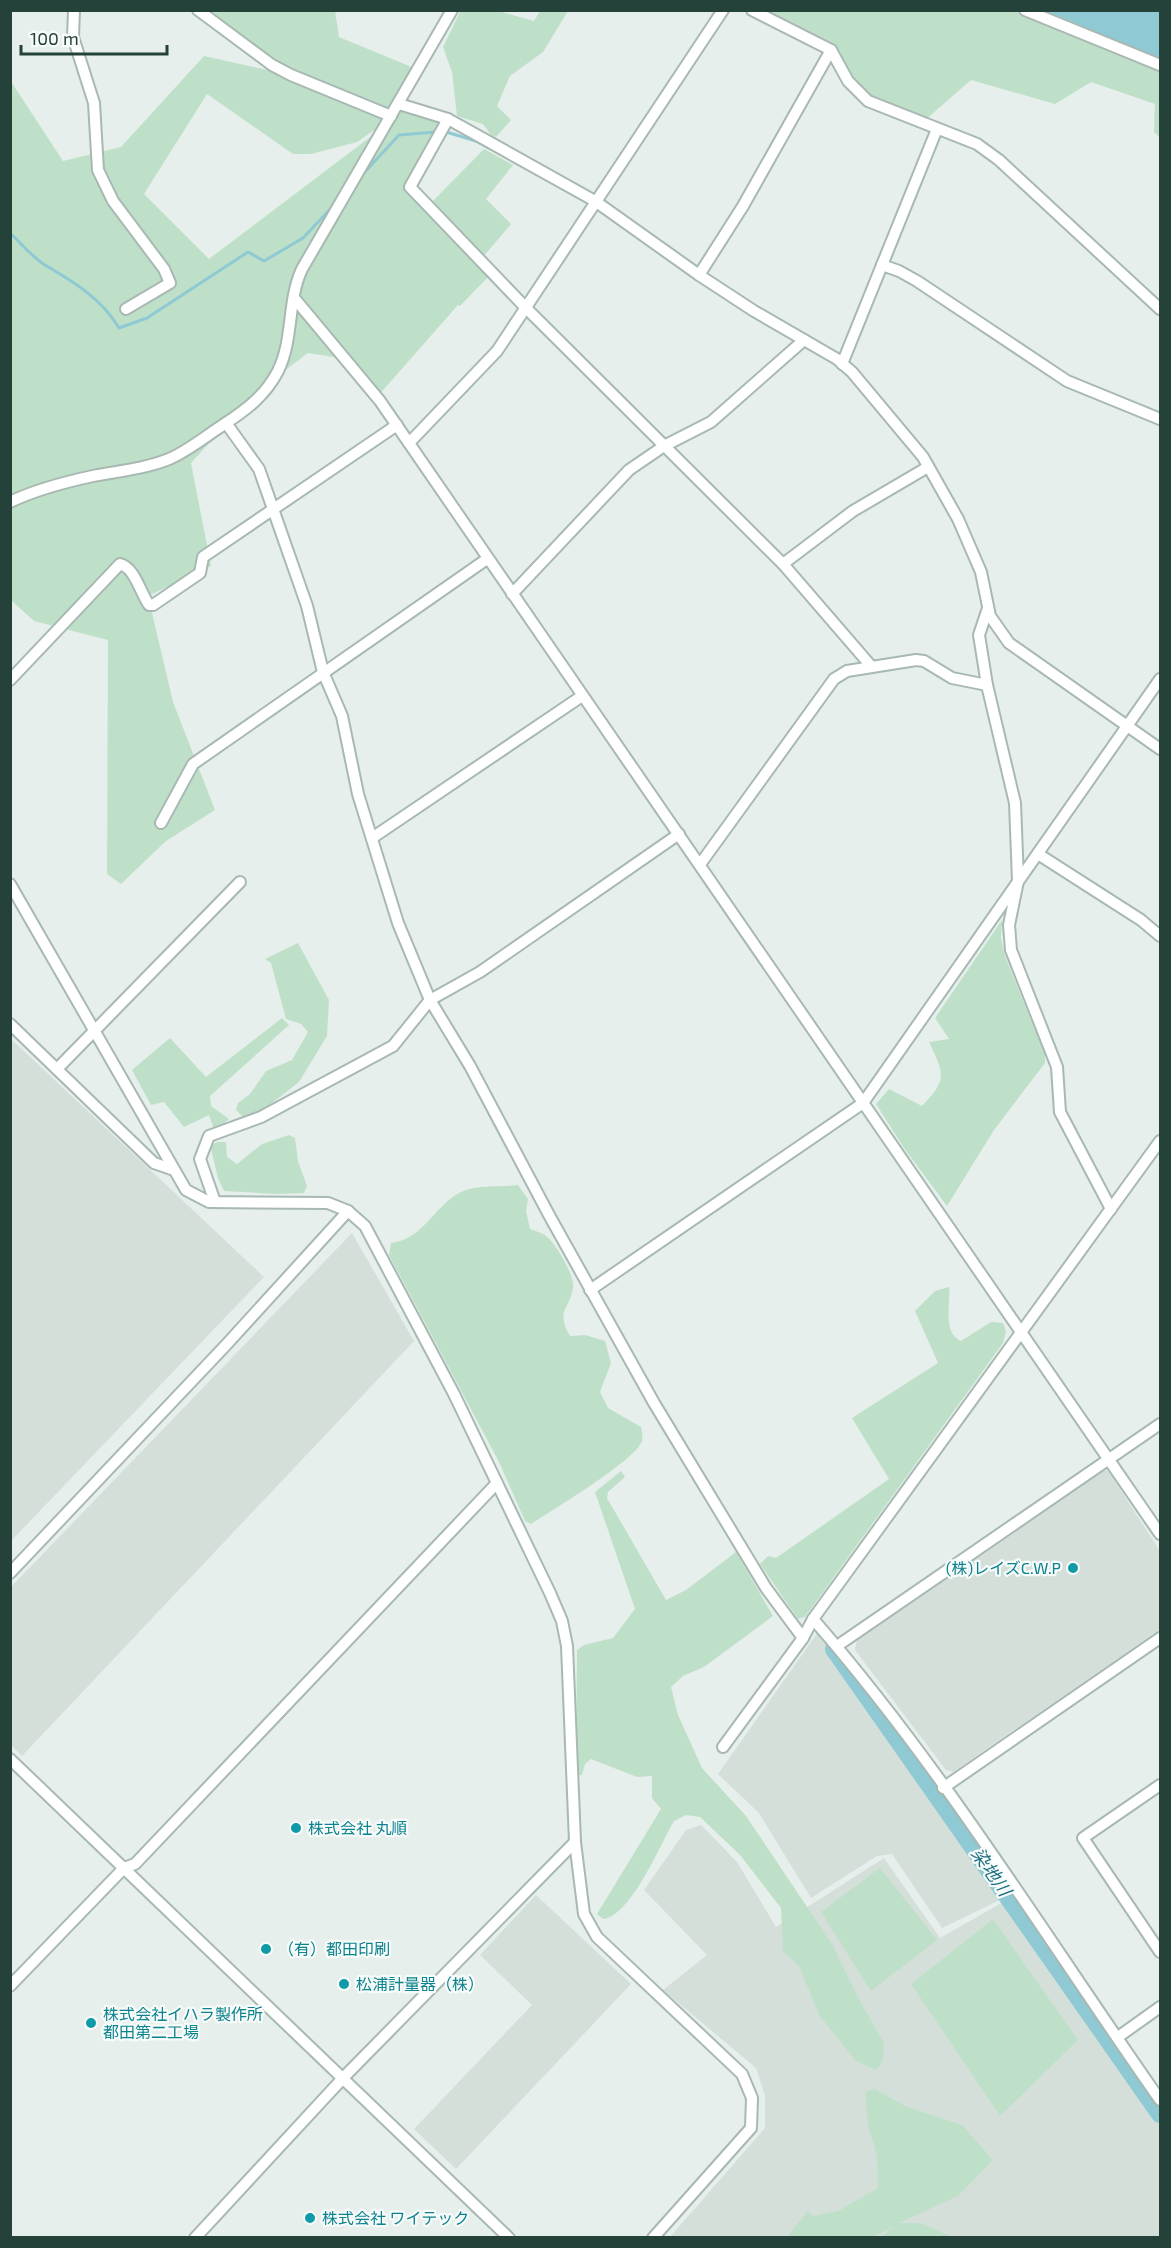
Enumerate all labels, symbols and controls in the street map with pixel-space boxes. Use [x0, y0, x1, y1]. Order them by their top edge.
scale bar [21, 18, 166, 56]
text: 100 m [30, 27, 79, 49]
place label: (株)レイズC.W.P [946, 1558, 1061, 1577]
marker: (株)レイズC.W.P [1066, 1561, 1080, 1575]
place label: 株式会社 丸順 [308, 1818, 408, 1837]
marker: 株式会社 丸順 [289, 1821, 303, 1835]
water label: 染地川 [967, 1843, 1017, 1901]
place label: （有）都田印刷 [278, 1939, 390, 1958]
marker: （有）都田印刷 [259, 1942, 273, 1956]
place label: 松浦計量器（株） [356, 1974, 484, 1993]
marker: 松浦計量器（株） [337, 1977, 351, 1991]
place label: 株式会社イハラ製作所 都田第二工場 [103, 2004, 263, 2041]
marker: 株式会社イハラ製作所 都田第二工場 [84, 2016, 98, 2030]
place label: 株式会社 ワイテック [322, 2208, 469, 2227]
marker: 株式会社 ワイテック [303, 2211, 317, 2225]

